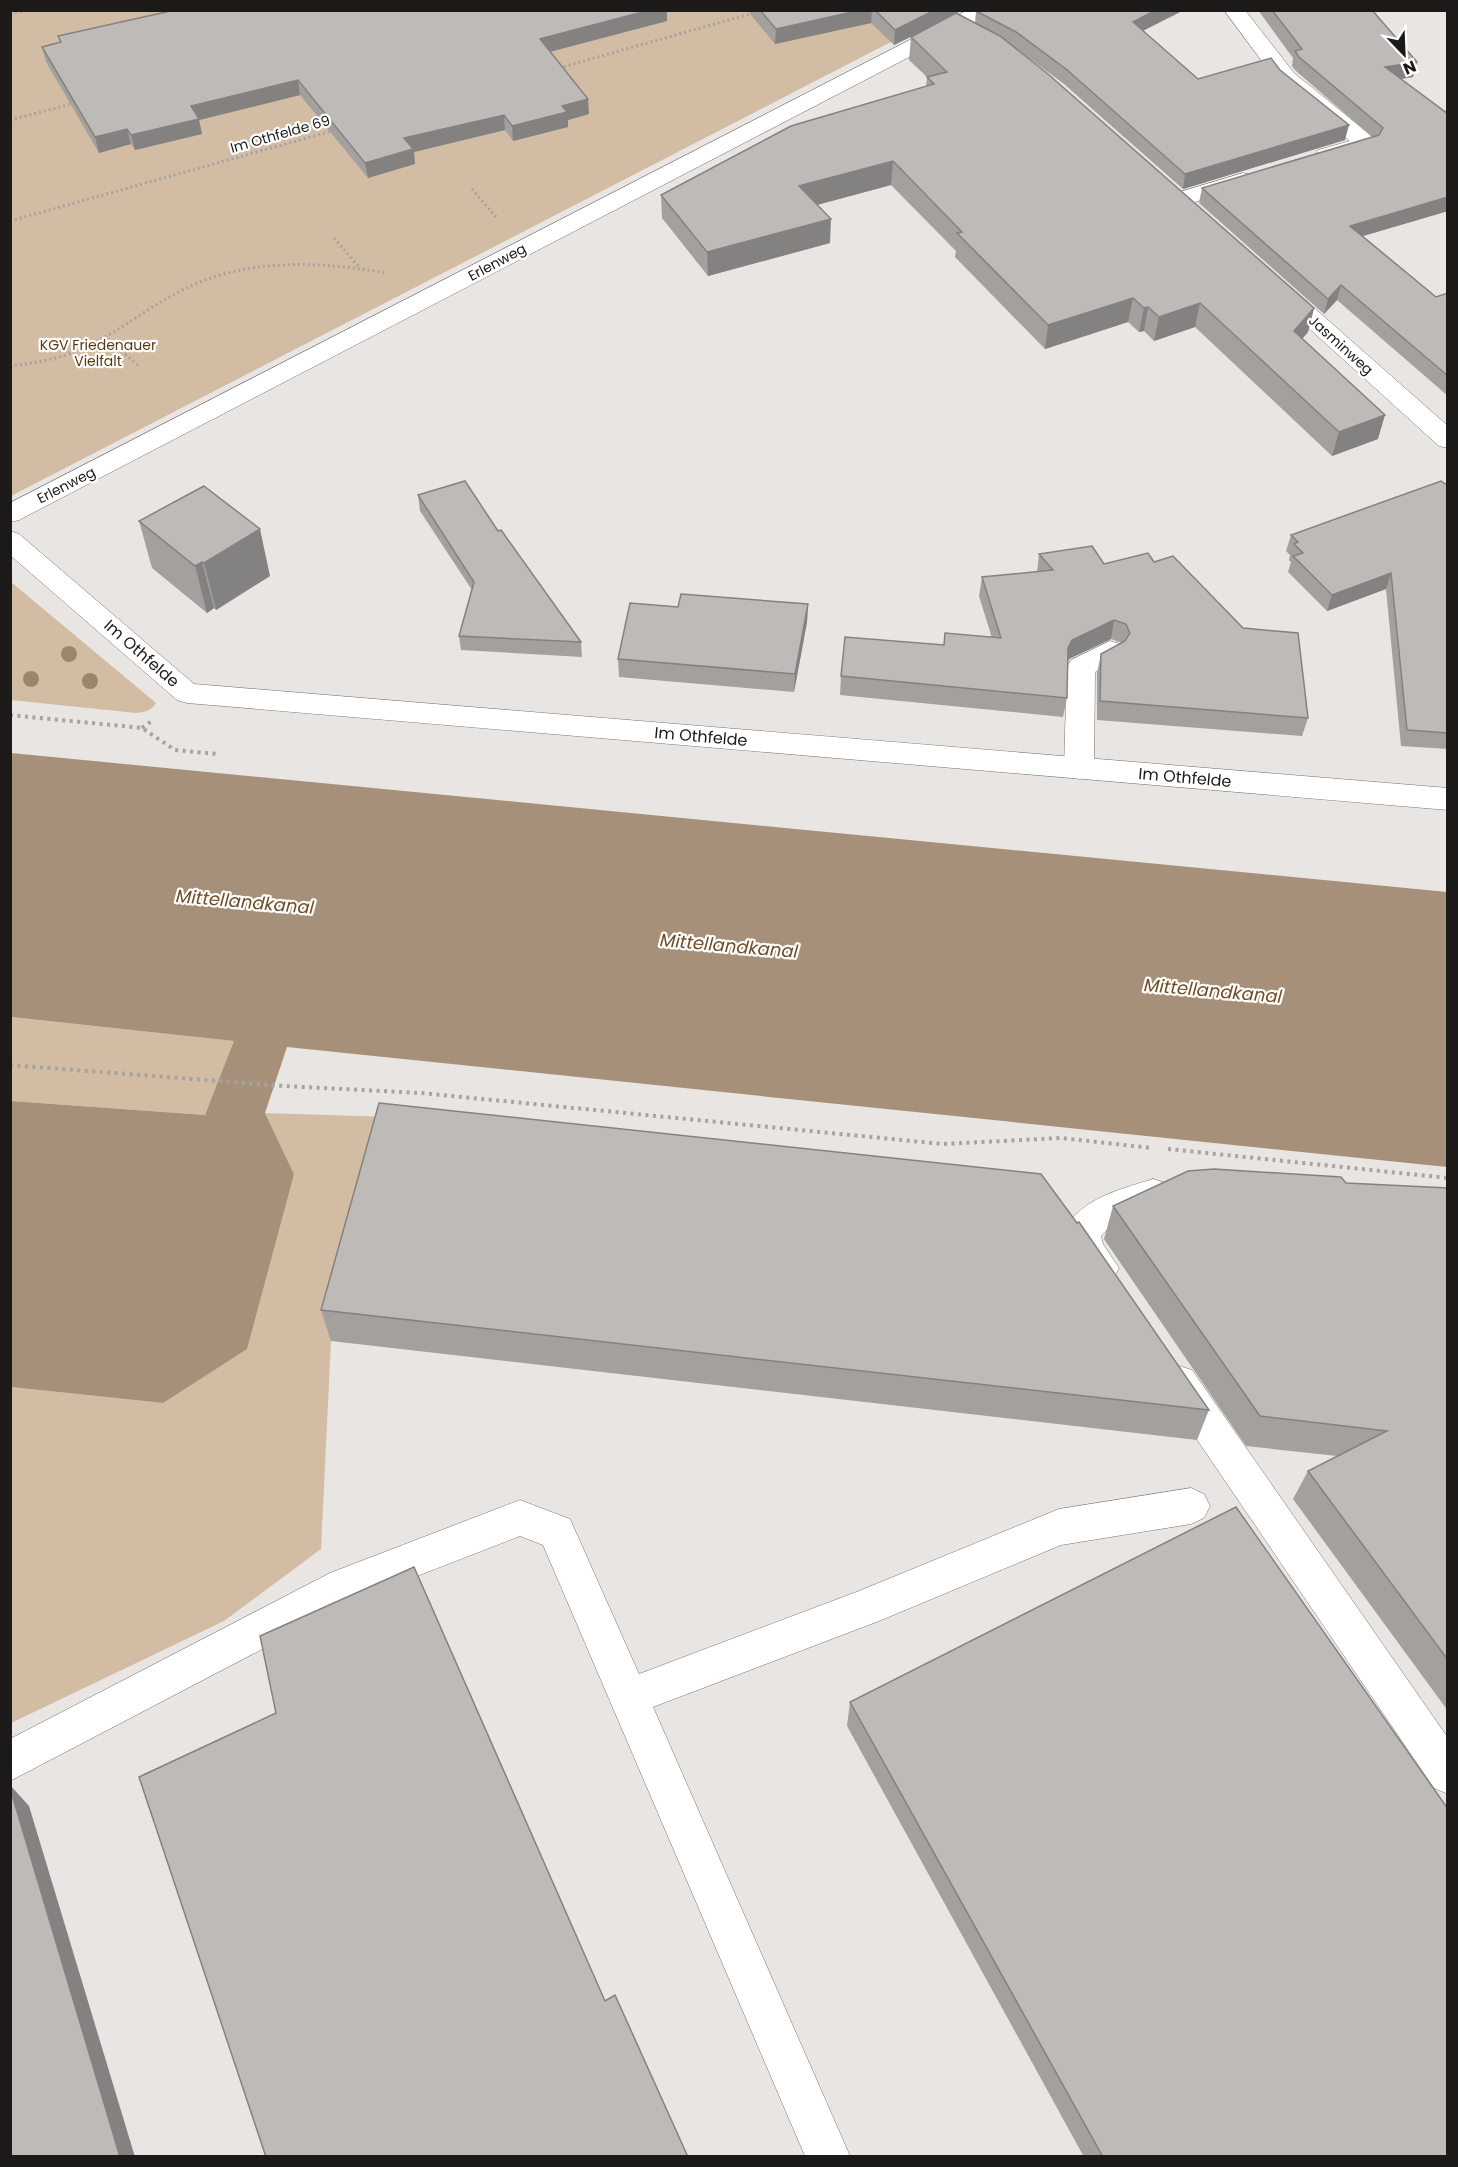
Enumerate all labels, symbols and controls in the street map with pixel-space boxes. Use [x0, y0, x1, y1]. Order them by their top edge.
north arrow [1374, 24, 1434, 84]
text: N [1400, 54, 1420, 80]
street label: Im Othfelde 69 [228, 110, 332, 158]
street label: Erlenweg [464, 238, 530, 286]
street label: Jasminweg [1304, 311, 1378, 379]
park label: KGV Friedenauer Vielfalt [40, 335, 156, 371]
street label: Erlenweg [33, 462, 99, 508]
street label: Im Othfelde [99, 614, 184, 693]
street label: Im Othfelde [654, 721, 748, 752]
street label: Im Othfelde [1138, 762, 1232, 793]
water label: Mittellandkanal [175, 883, 316, 920]
water label: Mittellandkanal [659, 927, 800, 964]
water label: Mittellandkanal [1143, 972, 1284, 1009]

